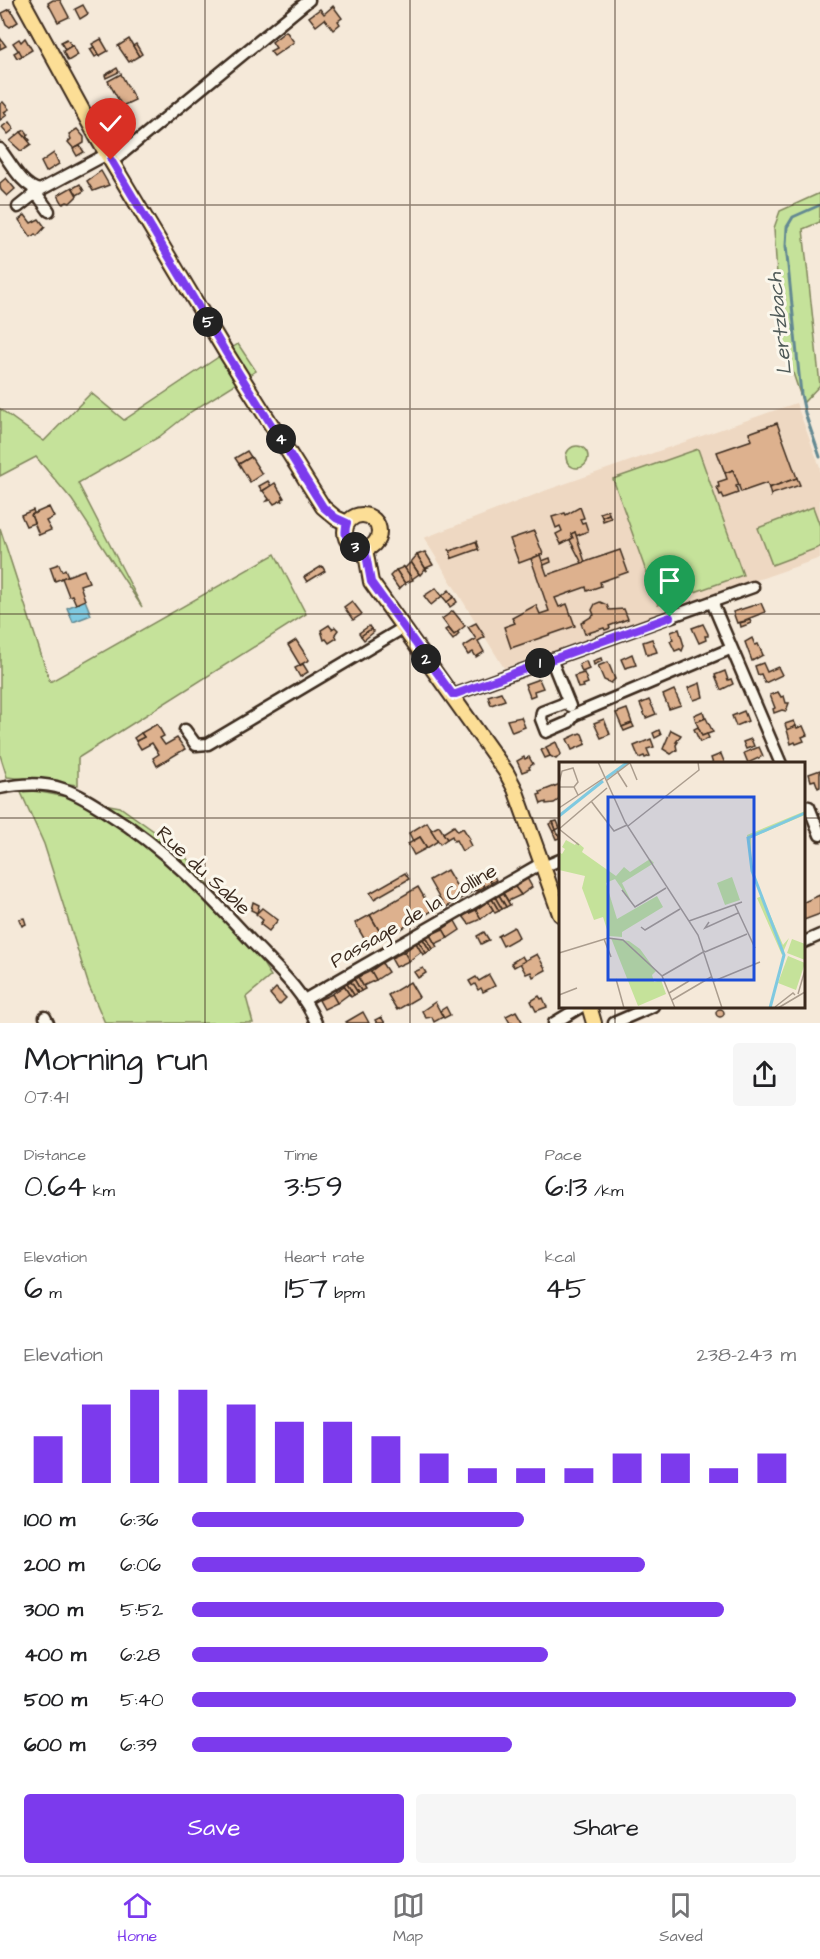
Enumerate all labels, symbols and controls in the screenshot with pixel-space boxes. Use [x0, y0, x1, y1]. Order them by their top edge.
pin [85, 98, 136, 160]
icon: check [94, 107, 127, 140]
water label: Lertzbach [760, 270, 799, 376]
pin: 5 [193, 307, 223, 337]
text: 5 [202, 311, 214, 333]
pin: 4 [266, 424, 296, 454]
text: 4 [276, 428, 286, 450]
pin: 3 [340, 532, 370, 562]
text: 3 [351, 536, 359, 558]
pin [644, 555, 695, 617]
icon: arrive [653, 564, 686, 597]
pin: 2 [411, 644, 441, 674]
text: 2 [421, 648, 431, 670]
pin: 1 [525, 648, 555, 678]
text: 1 [539, 652, 541, 674]
inset map [559, 762, 805, 1008]
street label: Rue du Sable [150, 820, 257, 922]
street label: Passage de la Colline [325, 857, 503, 976]
text: Morning run [24, 1037, 208, 1083]
button: share [733, 1043, 796, 1106]
text: 07:41 [24, 1083, 68, 1111]
text: Distance [24, 1144, 86, 1166]
text: Time [284, 1144, 318, 1166]
text: Pace [545, 1144, 582, 1166]
text: 0.64 [24, 1166, 86, 1208]
text: 3:59 [284, 1166, 343, 1208]
text: 6:13 [545, 1166, 588, 1208]
text: km [86, 1180, 115, 1202]
text: /km [588, 1180, 624, 1202]
text: Elevation [24, 1246, 87, 1268]
text: Heart rate [284, 1246, 365, 1268]
text: kcal [545, 1246, 575, 1268]
text: 6 [24, 1268, 43, 1310]
text: 157 [284, 1268, 328, 1310]
text: 45 [545, 1268, 586, 1310]
text: m [43, 1282, 62, 1304]
text: bpm [328, 1282, 365, 1304]
text: Elevation [24, 1341, 103, 1369]
text: 238–243 m [696, 1341, 796, 1369]
text: 100 m [24, 1506, 75, 1534]
text: 6:36 [120, 1506, 159, 1534]
text: 200 m [24, 1551, 84, 1579]
text: 6:06 [120, 1551, 161, 1579]
text: 300 m [24, 1596, 83, 1624]
text: 5:52 [120, 1596, 163, 1624]
text: 400 m [24, 1641, 86, 1669]
text: 6:28 [120, 1641, 160, 1669]
text: 500 m [24, 1686, 87, 1714]
text: 5:40 [120, 1686, 164, 1714]
text: 600 m [24, 1731, 85, 1759]
text: 6:39 [120, 1731, 157, 1759]
button: Save [24, 1794, 404, 1863]
button: Share [416, 1794, 796, 1863]
tab: Home [117, 1889, 157, 1947]
tab: Map [392, 1889, 425, 1947]
tab: Saved [659, 1889, 703, 1947]

